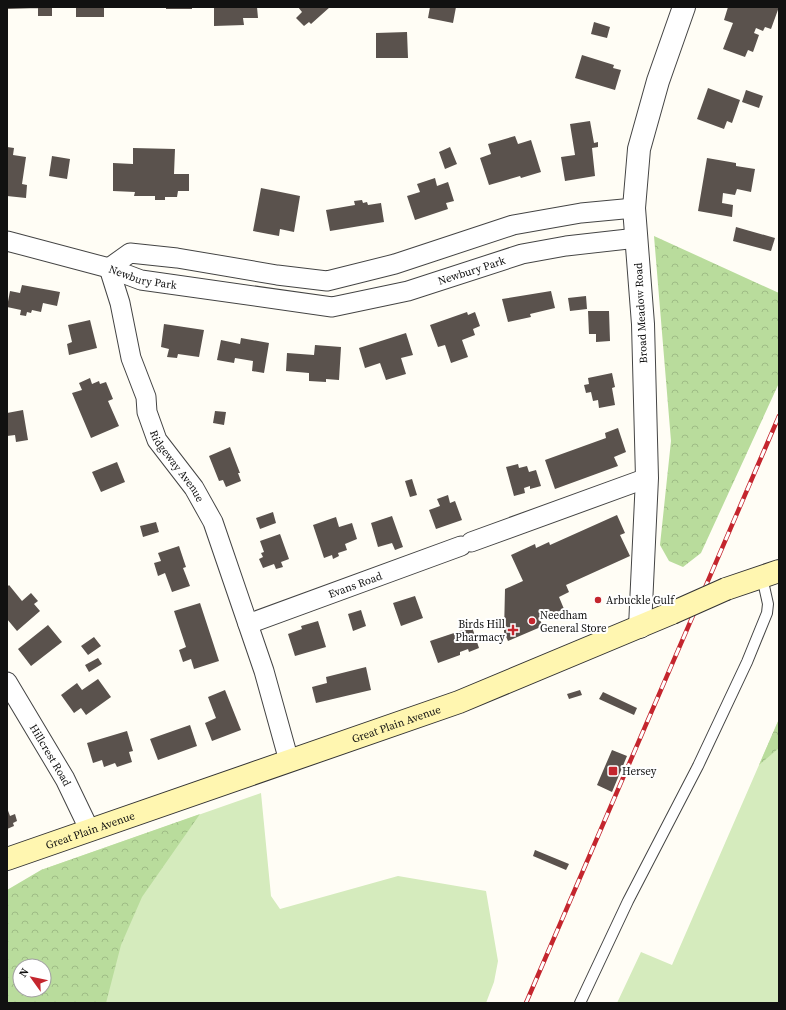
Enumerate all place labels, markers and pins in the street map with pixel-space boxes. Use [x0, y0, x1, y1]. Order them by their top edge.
place label: Arbuckle Gulf [606, 593, 675, 608]
marker: Arbuckle Gulf [593, 595, 603, 605]
place label: Needham General Store [540, 608, 607, 636]
marker: Needham General Store [527, 616, 537, 626]
place label: Birds Hill Pharmacy [455, 617, 505, 645]
marker: Birds Hill Pharmacy [508, 625, 518, 635]
place label: Hersey [622, 764, 657, 779]
marker: Hersey [607, 765, 619, 777]

